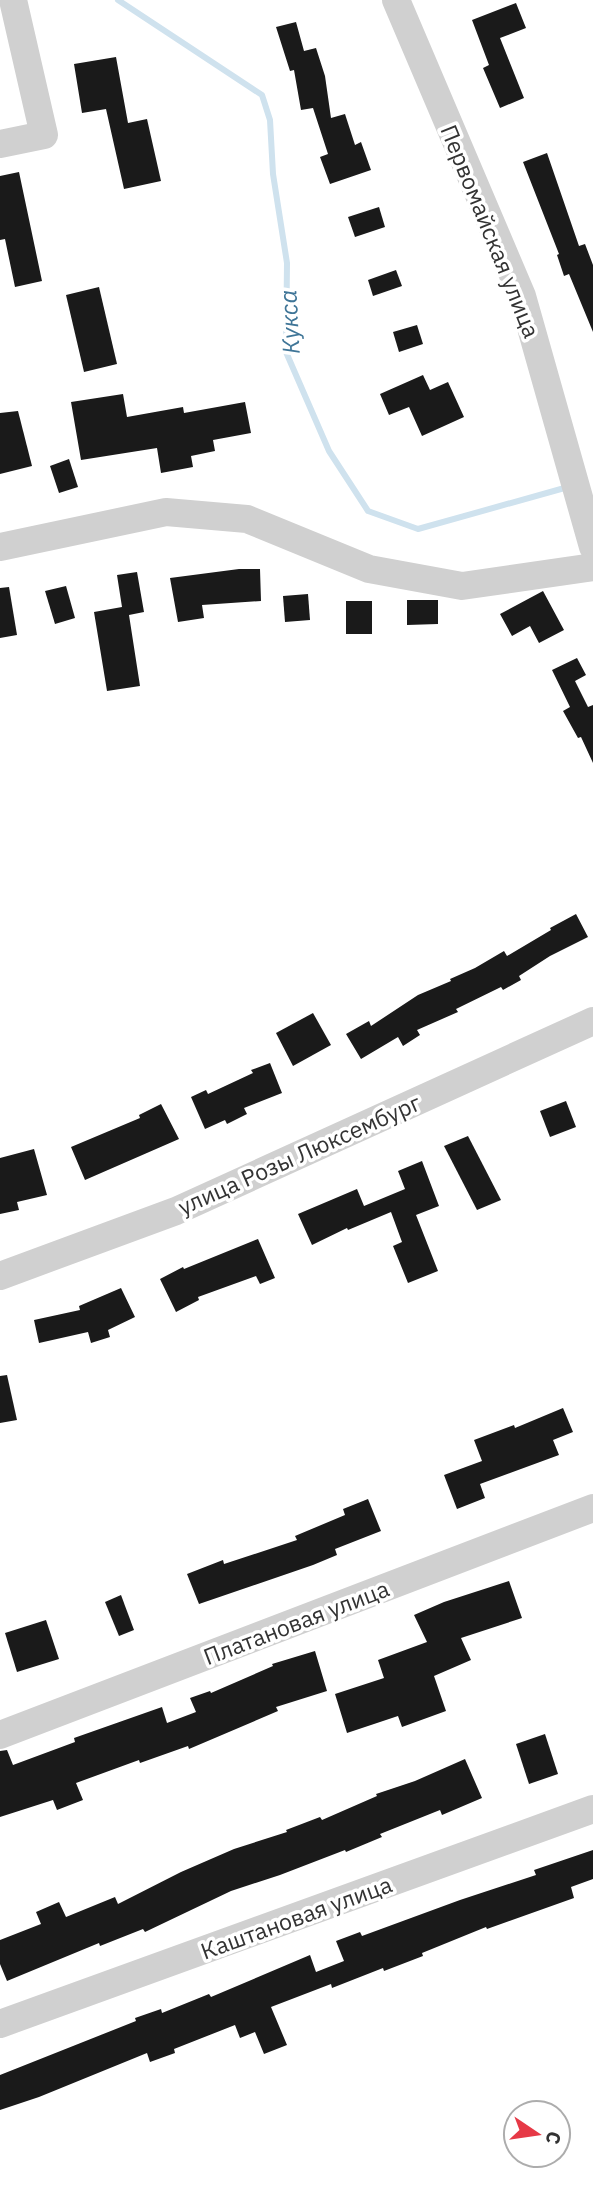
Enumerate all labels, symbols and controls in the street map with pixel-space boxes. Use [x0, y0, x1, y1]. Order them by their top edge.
street label: Первомайская улица [435, 120, 547, 342]
water label: Кукса [271, 289, 307, 355]
street label: улица Розы Люксембург [173, 1087, 425, 1221]
street label: Платановая улица [199, 1573, 393, 1671]
street label: Каштановая улица [196, 1868, 396, 1966]
north arrow [502, 2099, 572, 2169]
text: С [540, 2129, 567, 2147]

